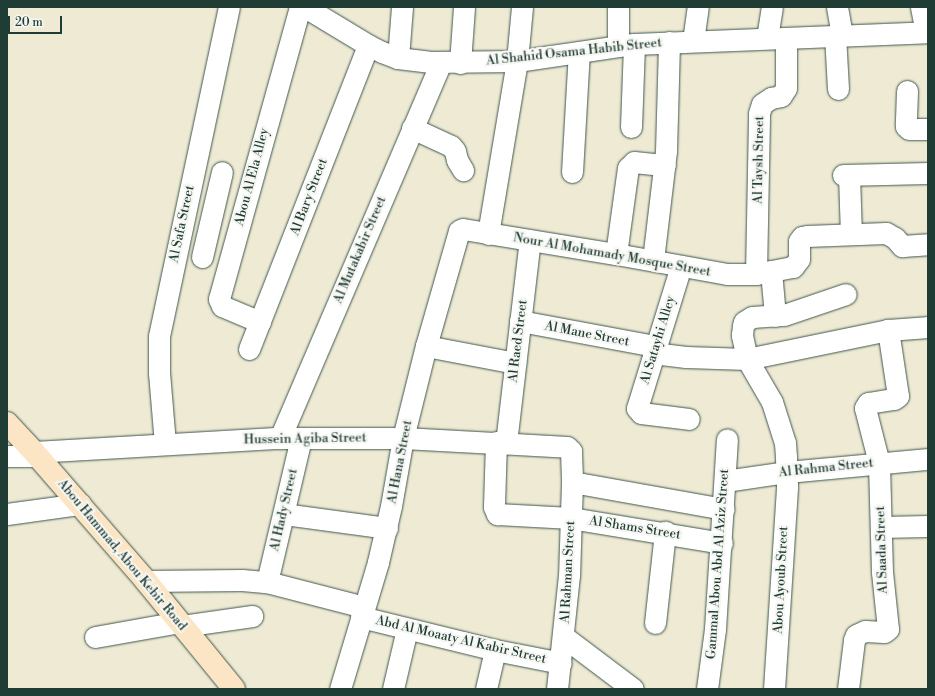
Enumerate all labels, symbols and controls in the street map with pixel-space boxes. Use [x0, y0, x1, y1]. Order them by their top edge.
scale bar [10, 8, 64, 34]
text: 20 m [15, 15, 43, 30]
street label: Al Shahid Osama Habib Street [485, 35, 663, 69]
street label: Al Taysh Street [750, 116, 768, 204]
street label: Abou Al Ela Alley [231, 126, 273, 228]
street label: Al Bary Street [287, 156, 331, 238]
street label: Al Safa Street [166, 184, 198, 264]
street label: Al Mutakabir Street [330, 194, 390, 306]
street label: Nour Al Mohamady Mosque Street [512, 230, 712, 280]
street label: Al Satayhi Alley [637, 294, 679, 386]
street label: Al Raed Street [505, 299, 531, 383]
street label: Al Mane Street [543, 318, 631, 350]
street label: Al Hana Street [384, 419, 416, 505]
street label: Hussein Agiba Street [243, 430, 367, 448]
street label: Al Rahma Street [778, 455, 874, 481]
street label: Al Hady Street [267, 467, 301, 553]
street label: Gammal Abou Abd Al Aziz Street [704, 468, 732, 660]
street label: Abou Hammad, Abou Kebir Road [54, 476, 190, 634]
street label: Al Saada Street [873, 506, 891, 594]
street label: Al Shams Street [588, 513, 682, 543]
street label: Al Rahman Street [558, 520, 578, 624]
street label: Abou Ayoub Street [770, 526, 792, 634]
street label: Abd Al Moaaty Al Kabir Street [374, 613, 548, 667]

